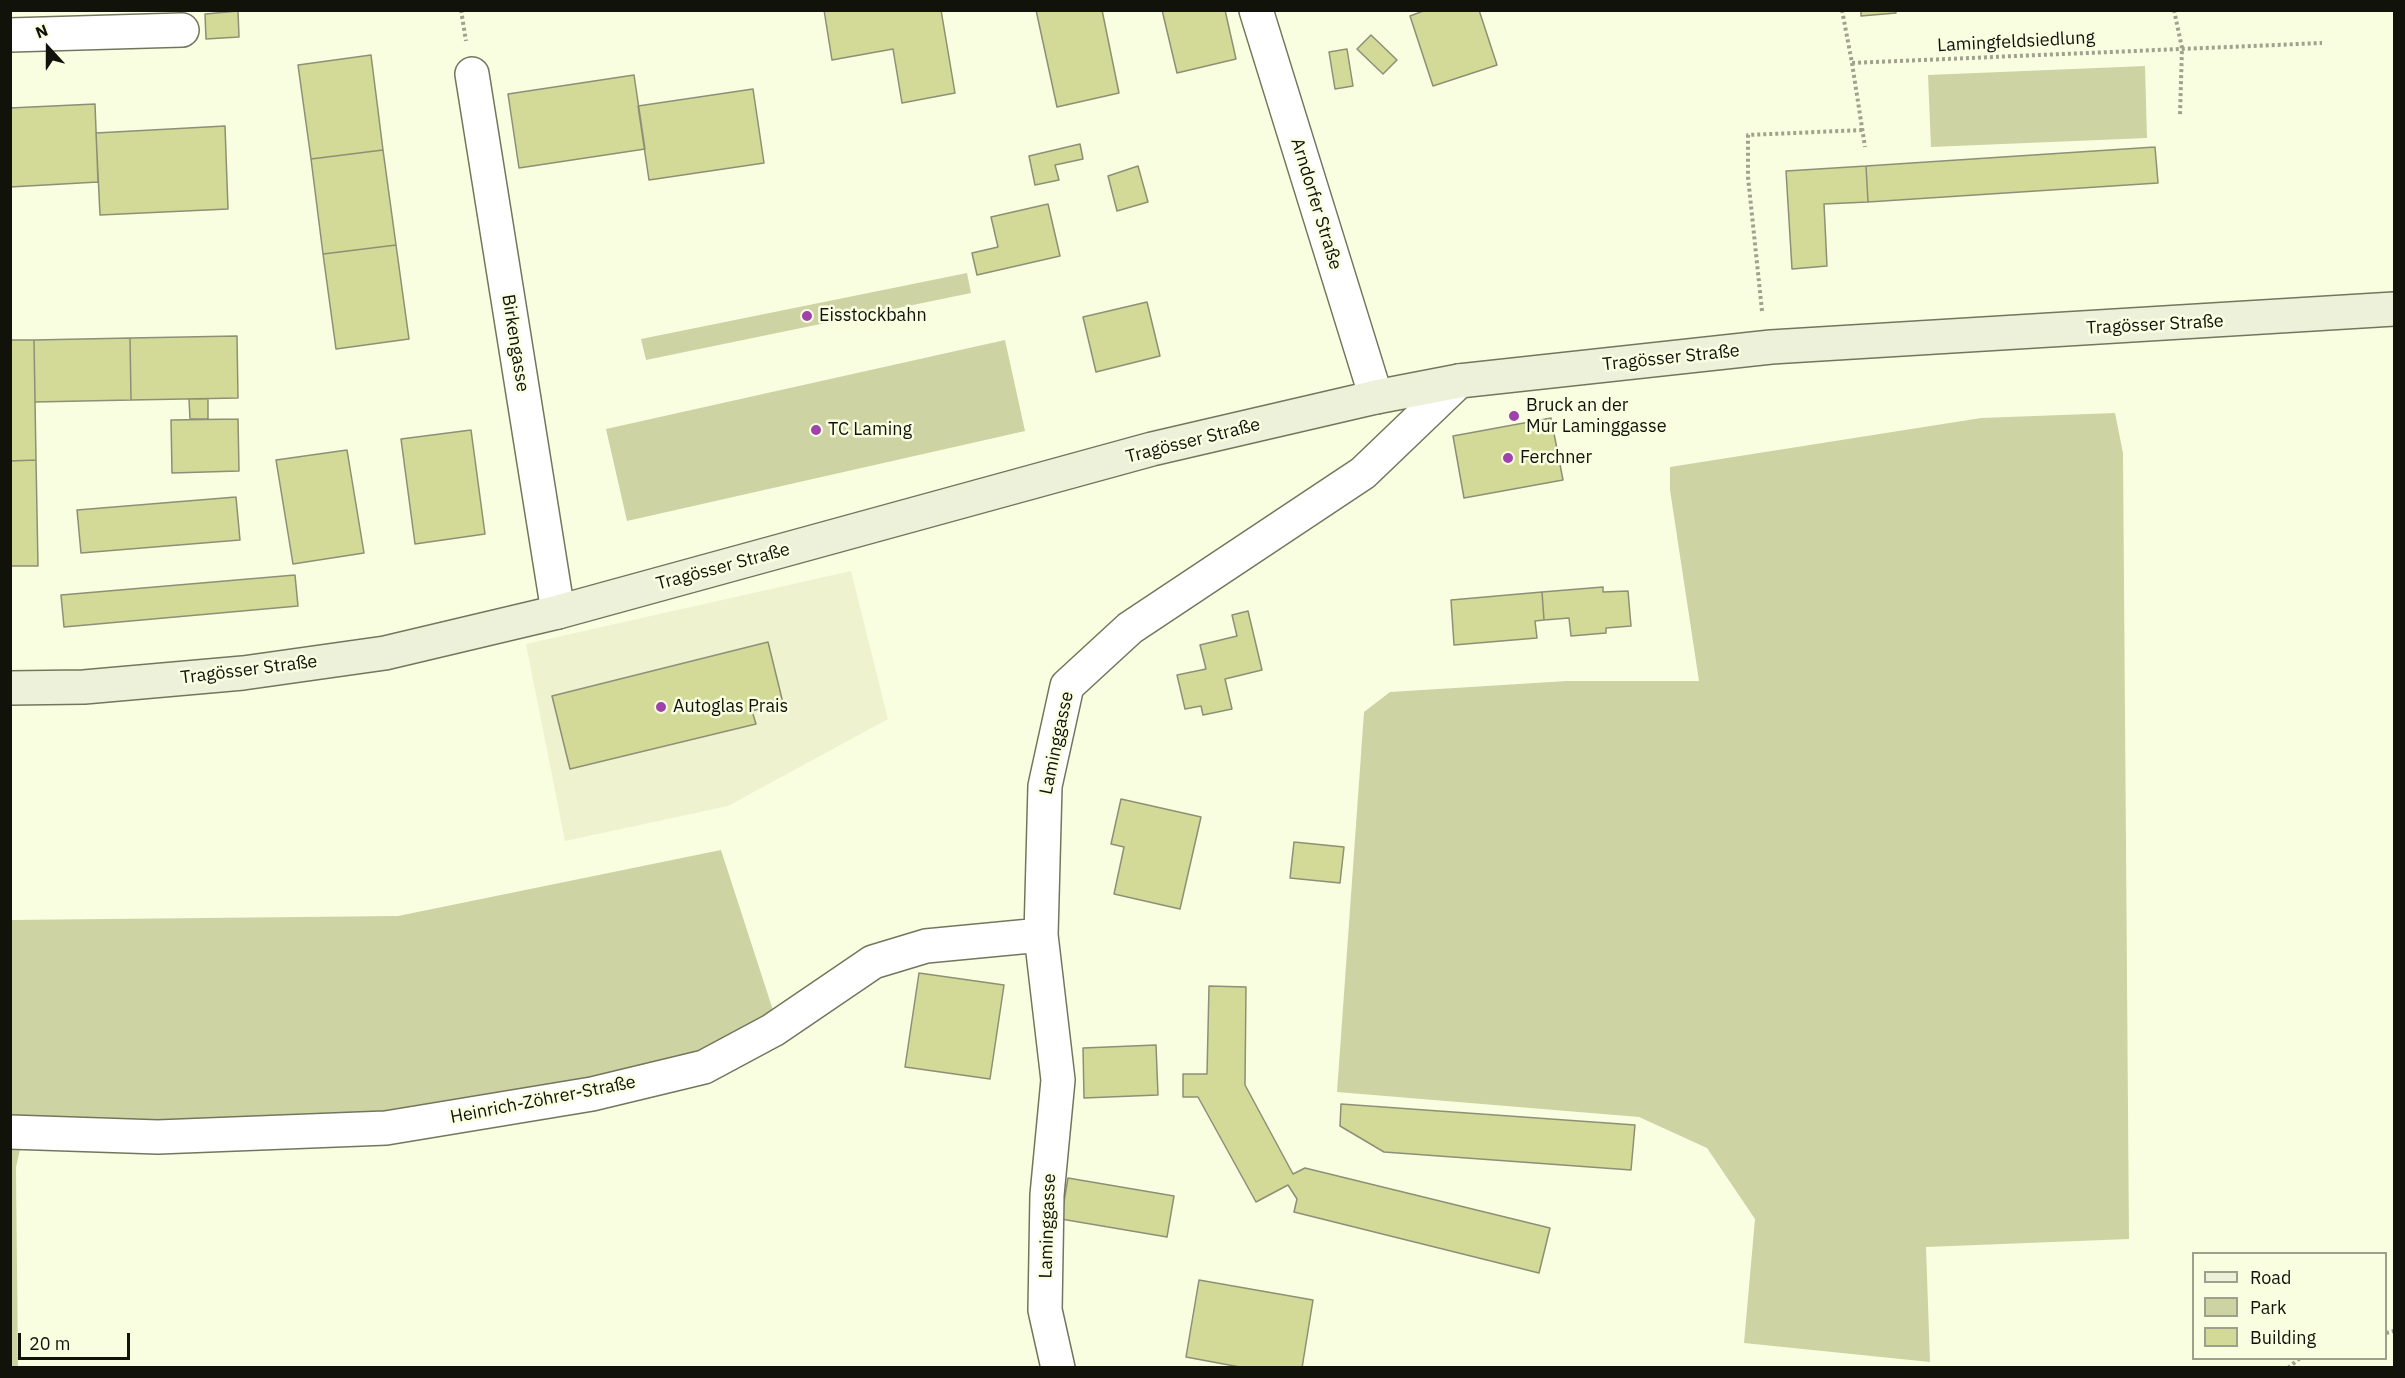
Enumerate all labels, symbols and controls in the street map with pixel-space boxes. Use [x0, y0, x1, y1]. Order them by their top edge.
north arrow [18, 18, 78, 78]
text: N [33, 20, 51, 43]
street label: Lamingfeldsiedlung [1937, 27, 2095, 57]
street label: Arndorfer Straße [1286, 136, 1346, 272]
street label: Birkengasse [497, 293, 533, 393]
place label: Eisstockbahn [819, 305, 927, 327]
marker: Eisstockbahn [800, 309, 814, 323]
street label: Tragösser Straße [2086, 311, 2224, 339]
street label: Tragösser Straße [1601, 340, 1741, 376]
place label: Bruck an der Mur Laminggasse [1526, 395, 1667, 438]
marker: Bruck an der Mur Laminggasse [1507, 409, 1521, 423]
street label: Tragösser Straße [1124, 414, 1262, 468]
place label: TC Laming [828, 419, 912, 441]
marker: TC Laming [809, 423, 823, 437]
place label: Ferchner [1520, 447, 1592, 469]
marker: Ferchner [1501, 451, 1515, 465]
street label: Tragösser Straße [654, 539, 792, 595]
street label: Tragösser Straße [179, 651, 319, 689]
street label: Laminggasse [1036, 689, 1078, 797]
place label: Autoglas Prais [673, 696, 788, 718]
marker: Autoglas Prais [654, 700, 668, 714]
street label: Heinrich-Zöhrer-Straße [448, 1071, 638, 1129]
street label: Laminggasse [1035, 1173, 1061, 1279]
legend [2192, 1252, 2387, 1360]
text: Road [2250, 1266, 2291, 1289]
text: Park [2250, 1296, 2286, 1319]
scale bar [21, 1321, 134, 1359]
text: Building [2250, 1326, 2316, 1349]
text: 20 m [29, 1332, 71, 1355]

